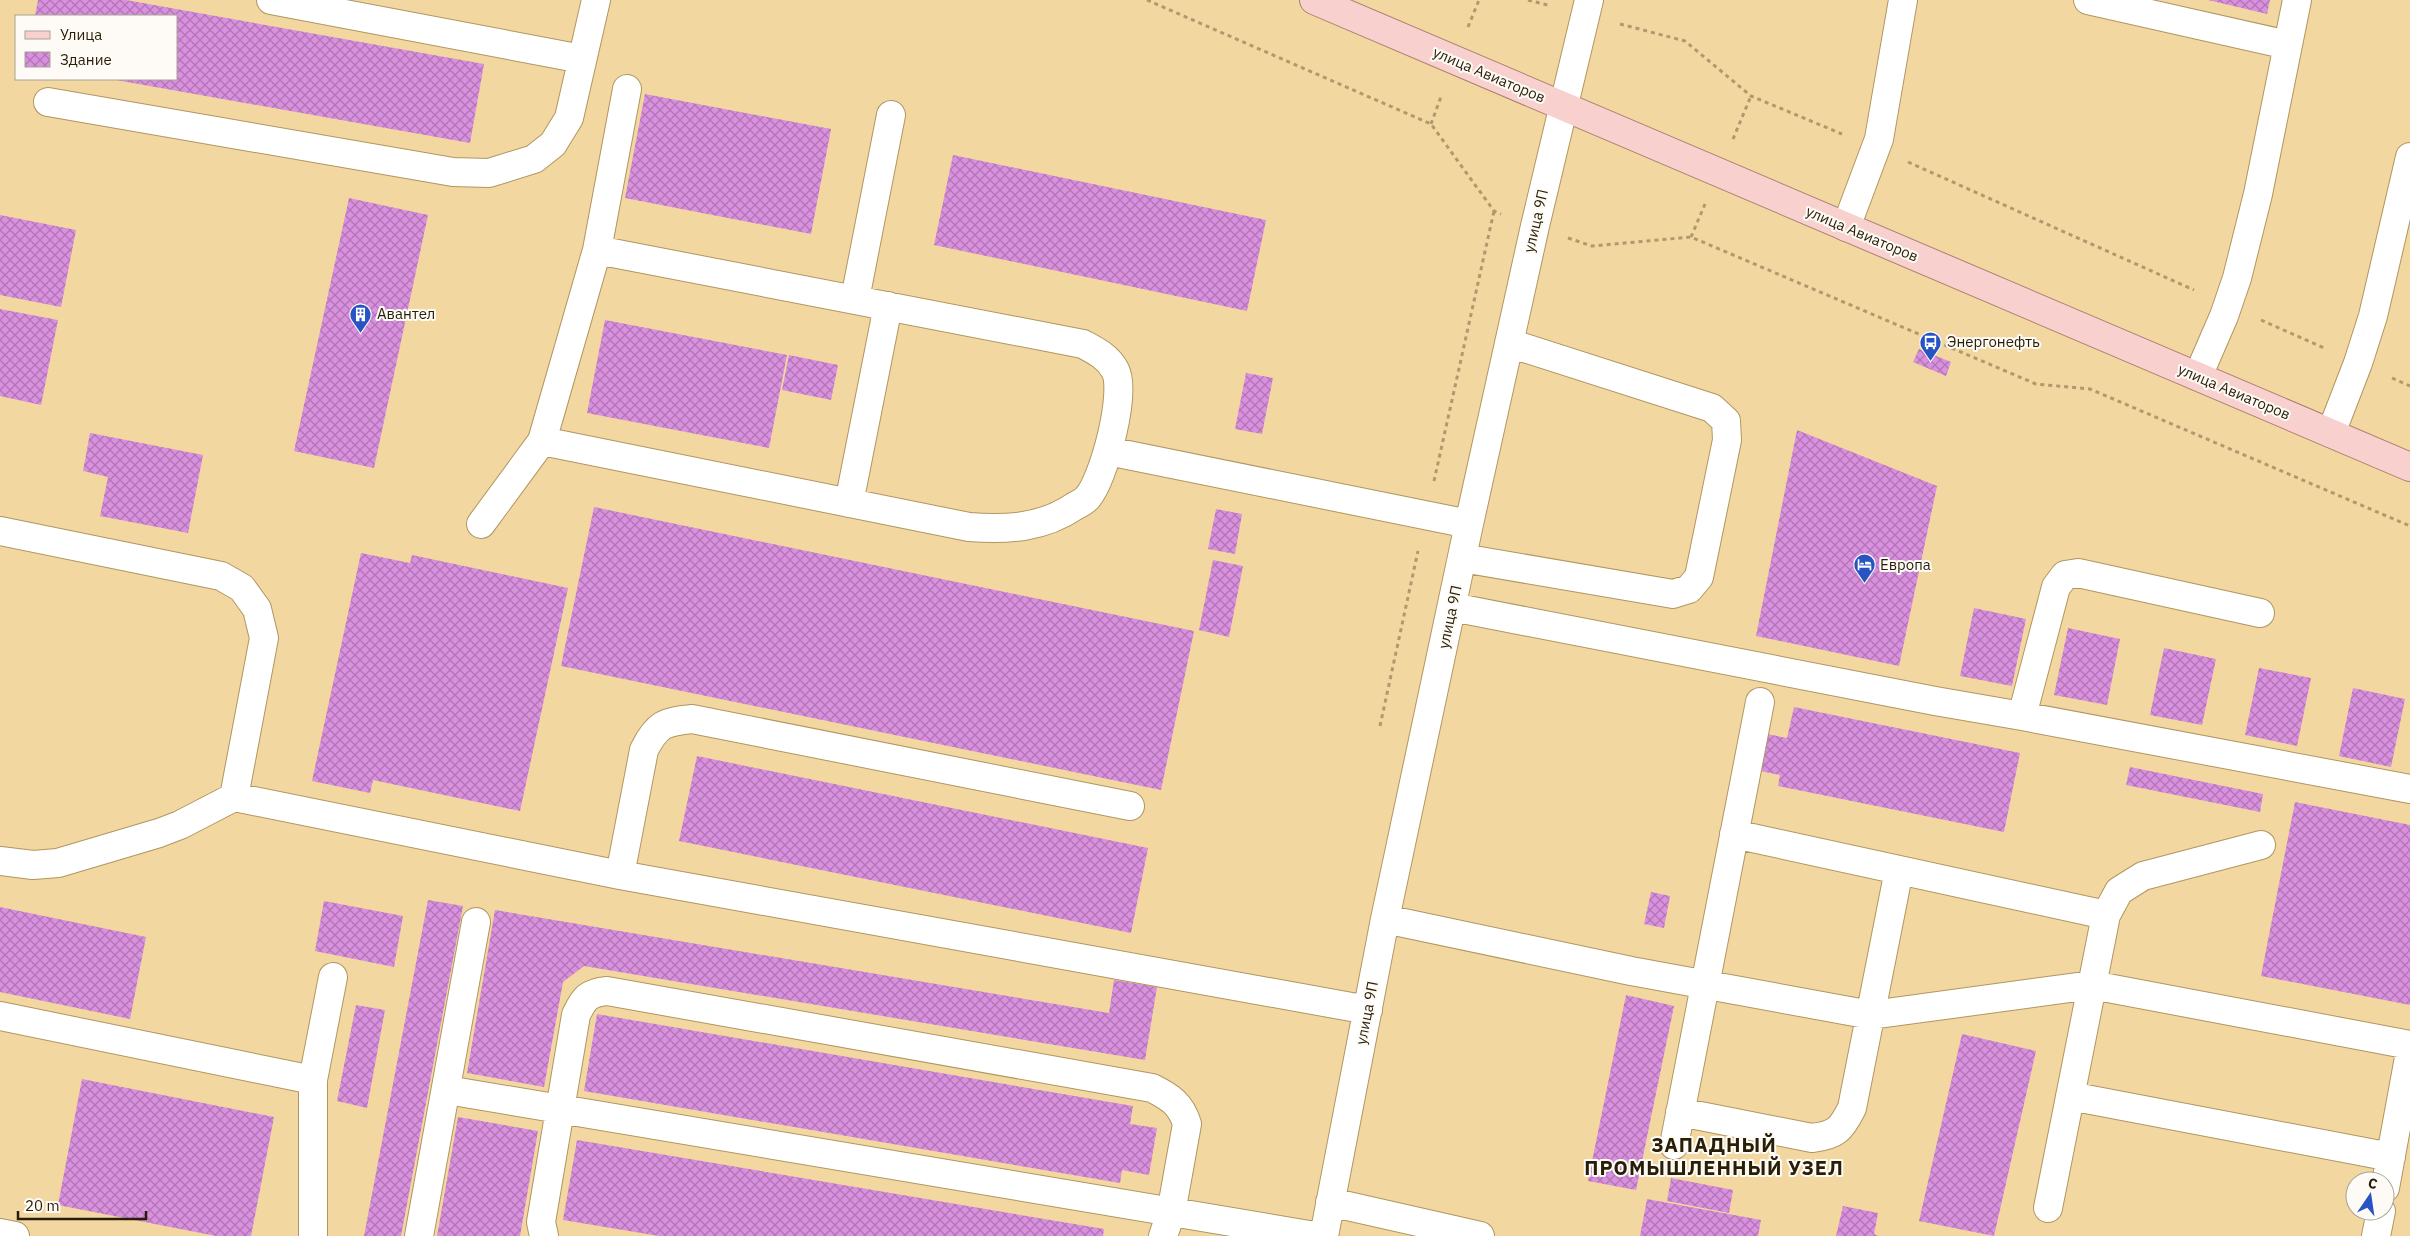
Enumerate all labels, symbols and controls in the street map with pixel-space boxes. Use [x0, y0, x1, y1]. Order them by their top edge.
legend [15, 15, 178, 80]
text: Улица [60, 25, 102, 44]
street label: улица Авиаторов [1430, 42, 1548, 107]
text: Здание [60, 50, 112, 69]
street label: улица 9П [1519, 187, 1552, 254]
street label: улица Авиаторов [1803, 201, 1921, 266]
building icon: Авантел [349, 302, 373, 333]
place label: Авантел [377, 304, 435, 323]
bus stop icon: Энергонефть [1919, 330, 1943, 361]
place label: Энергонефть [1947, 332, 2040, 351]
street label: улица Авиаторов [2175, 359, 2293, 424]
hotel icon: Европа [1852, 553, 1876, 584]
place label: Европа [1880, 555, 1931, 574]
street label: улица 9П [1434, 583, 1466, 650]
street label: улица 9П [1351, 979, 1382, 1046]
district label: ЗАПАДНЫЙ ПРОМЫШЛЕННЫЙ УЗЕЛ [1584, 1131, 1844, 1181]
north arrow [2345, 1171, 2395, 1221]
text: С [2366, 1174, 2379, 1193]
scale bar [18, 1188, 145, 1220]
text: 20 m [25, 1196, 60, 1215]

